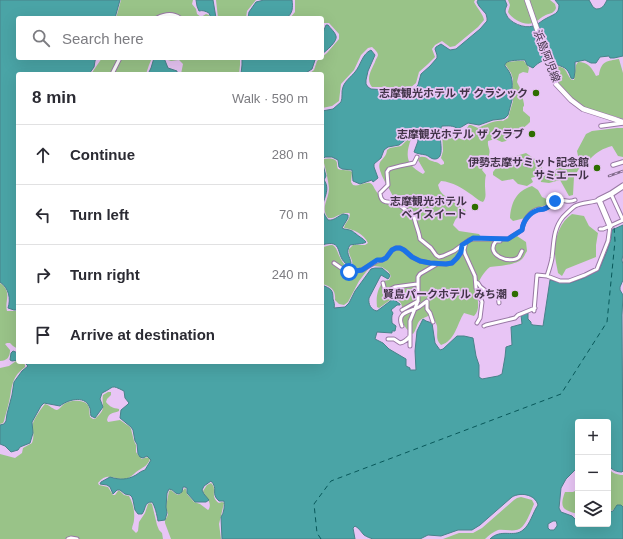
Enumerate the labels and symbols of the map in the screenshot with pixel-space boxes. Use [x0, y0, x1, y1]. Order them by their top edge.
street label: 浜島阿児線 [532, 28, 562, 84]
place label: 志摩観光ホテル ザ クラシック [379, 87, 528, 99]
marker: 志摩観光ホテル ザ クラシック [531, 88, 541, 98]
place label: 志摩観光ホテル ザ クラブ [397, 128, 524, 140]
marker: 志摩観光ホテル ザ クラブ [527, 129, 537, 139]
place label: 伊勢志摩サミット記念館 サミエール [468, 156, 589, 181]
marker: 伊勢志摩サミット記念館 サミエール [592, 163, 602, 173]
route end [546, 192, 564, 210]
place label: 志摩観光ホテル ベイスイート [390, 195, 467, 220]
marker: 志摩観光ホテル ベイスイート [470, 202, 480, 212]
route start [340, 263, 358, 281]
place label: 賢島パークホテル みち潮 [383, 288, 507, 300]
marker: 賢島パークホテル みち潮 [510, 289, 520, 299]

